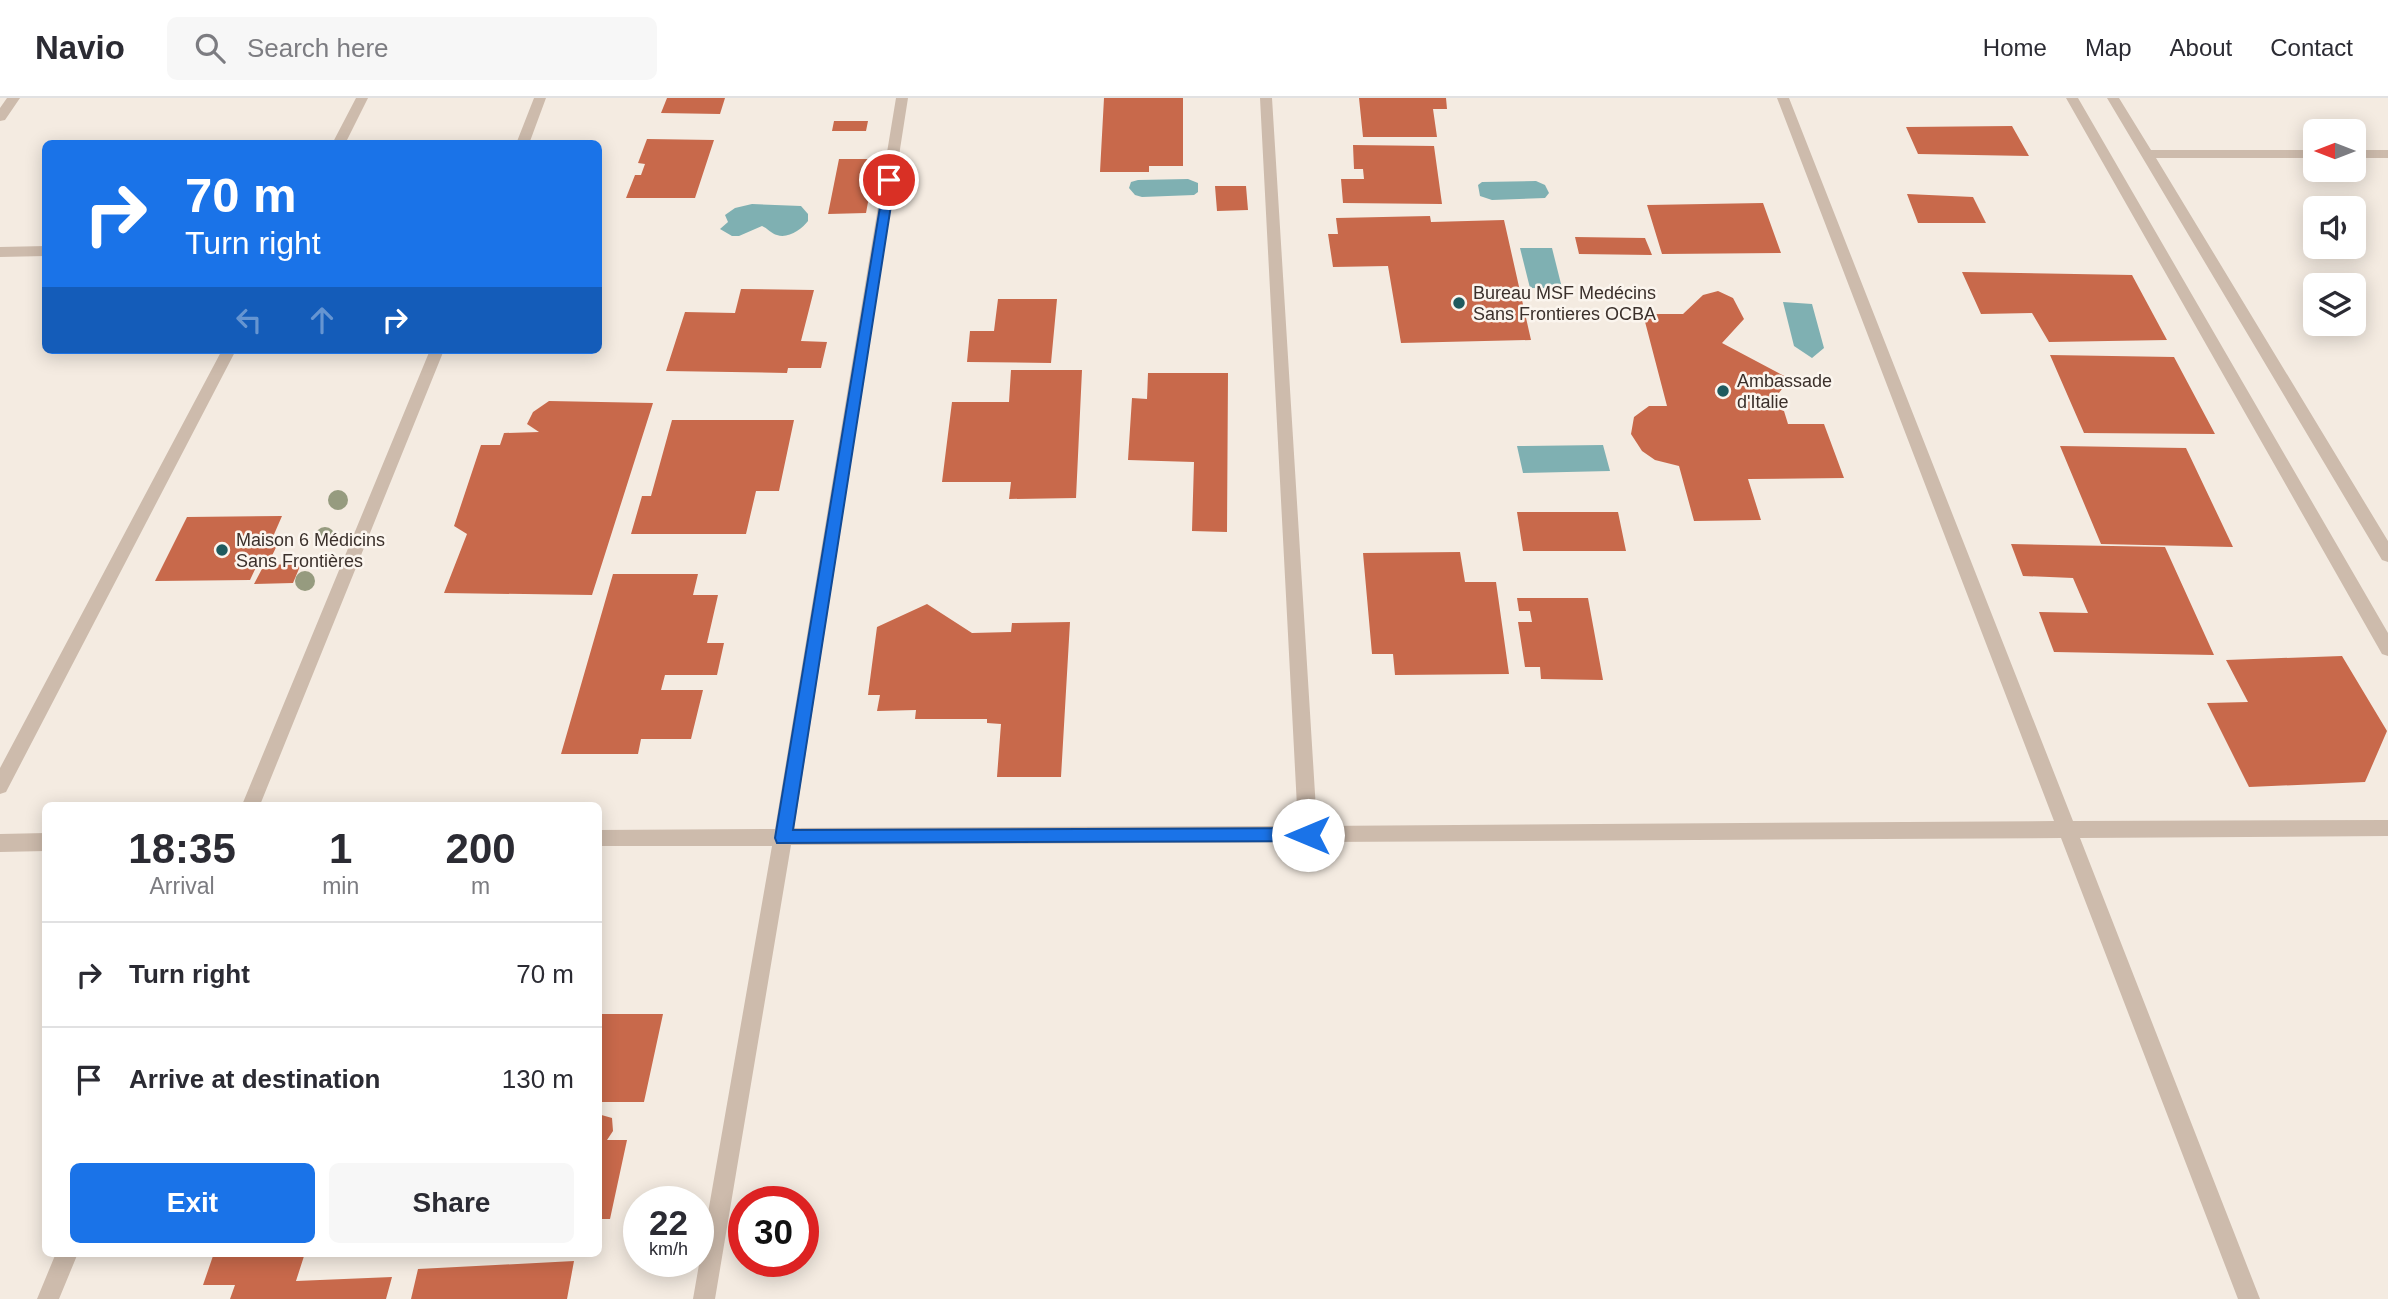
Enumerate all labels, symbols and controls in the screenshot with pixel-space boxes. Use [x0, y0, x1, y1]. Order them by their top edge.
search box [167, 17, 657, 80]
text: Navio [35, 29, 125, 66]
icon: search [191, 29, 229, 67]
text: Search here [247, 33, 389, 63]
text: Home [1983, 34, 2047, 61]
text: Map [2085, 34, 2132, 61]
text: About [2170, 34, 2232, 61]
text: Contact [2270, 34, 2353, 61]
north arrow [2303, 119, 2366, 182]
map controls [2303, 119, 2366, 336]
pin [859, 150, 919, 210]
icon: arrive [870, 161, 908, 199]
icon: right [70, 168, 161, 259]
text: 70 m [185, 168, 297, 222]
button: sound [2303, 196, 2366, 259]
text: Turn right [185, 225, 321, 261]
button: layers [2303, 273, 2366, 336]
place label: Bureau MSF Medécins Sans Frontieres OCBA [1473, 283, 1656, 324]
marker: Bureau MSF Medécins Sans Frontieres OCBA [1451, 295, 1467, 311]
icon: left [230, 301, 268, 339]
icon: ahead [303, 301, 341, 339]
icon: right [376, 301, 414, 339]
place label: Ambassade d'Italie [1737, 371, 1832, 412]
marker: Ambassade d'Italie [1715, 383, 1731, 399]
place label: Maison 6 Médicins Sans Frontières [236, 530, 385, 571]
marker: Maison 6 Médicins Sans Frontières [214, 542, 230, 558]
position arrow [1271, 798, 1345, 872]
text: 18:35 [128, 825, 236, 872]
text: 1 [329, 825, 352, 872]
text: 200 [446, 825, 516, 872]
text: Arrival [149, 873, 215, 899]
text: min [322, 873, 359, 899]
text: m [471, 873, 490, 899]
icon: right [70, 956, 108, 994]
text: Turn right [129, 959, 250, 989]
text: 70 m [516, 959, 574, 989]
icon: arrive [70, 1061, 108, 1099]
text: Arrive at destination [129, 1064, 380, 1094]
text: 130 m [502, 1064, 574, 1094]
button: Exit [70, 1163, 315, 1243]
button: Share [329, 1163, 574, 1243]
speed limit sign: 30 [728, 1186, 819, 1277]
text: 22 [649, 1203, 688, 1242]
text: km/h [649, 1239, 688, 1259]

